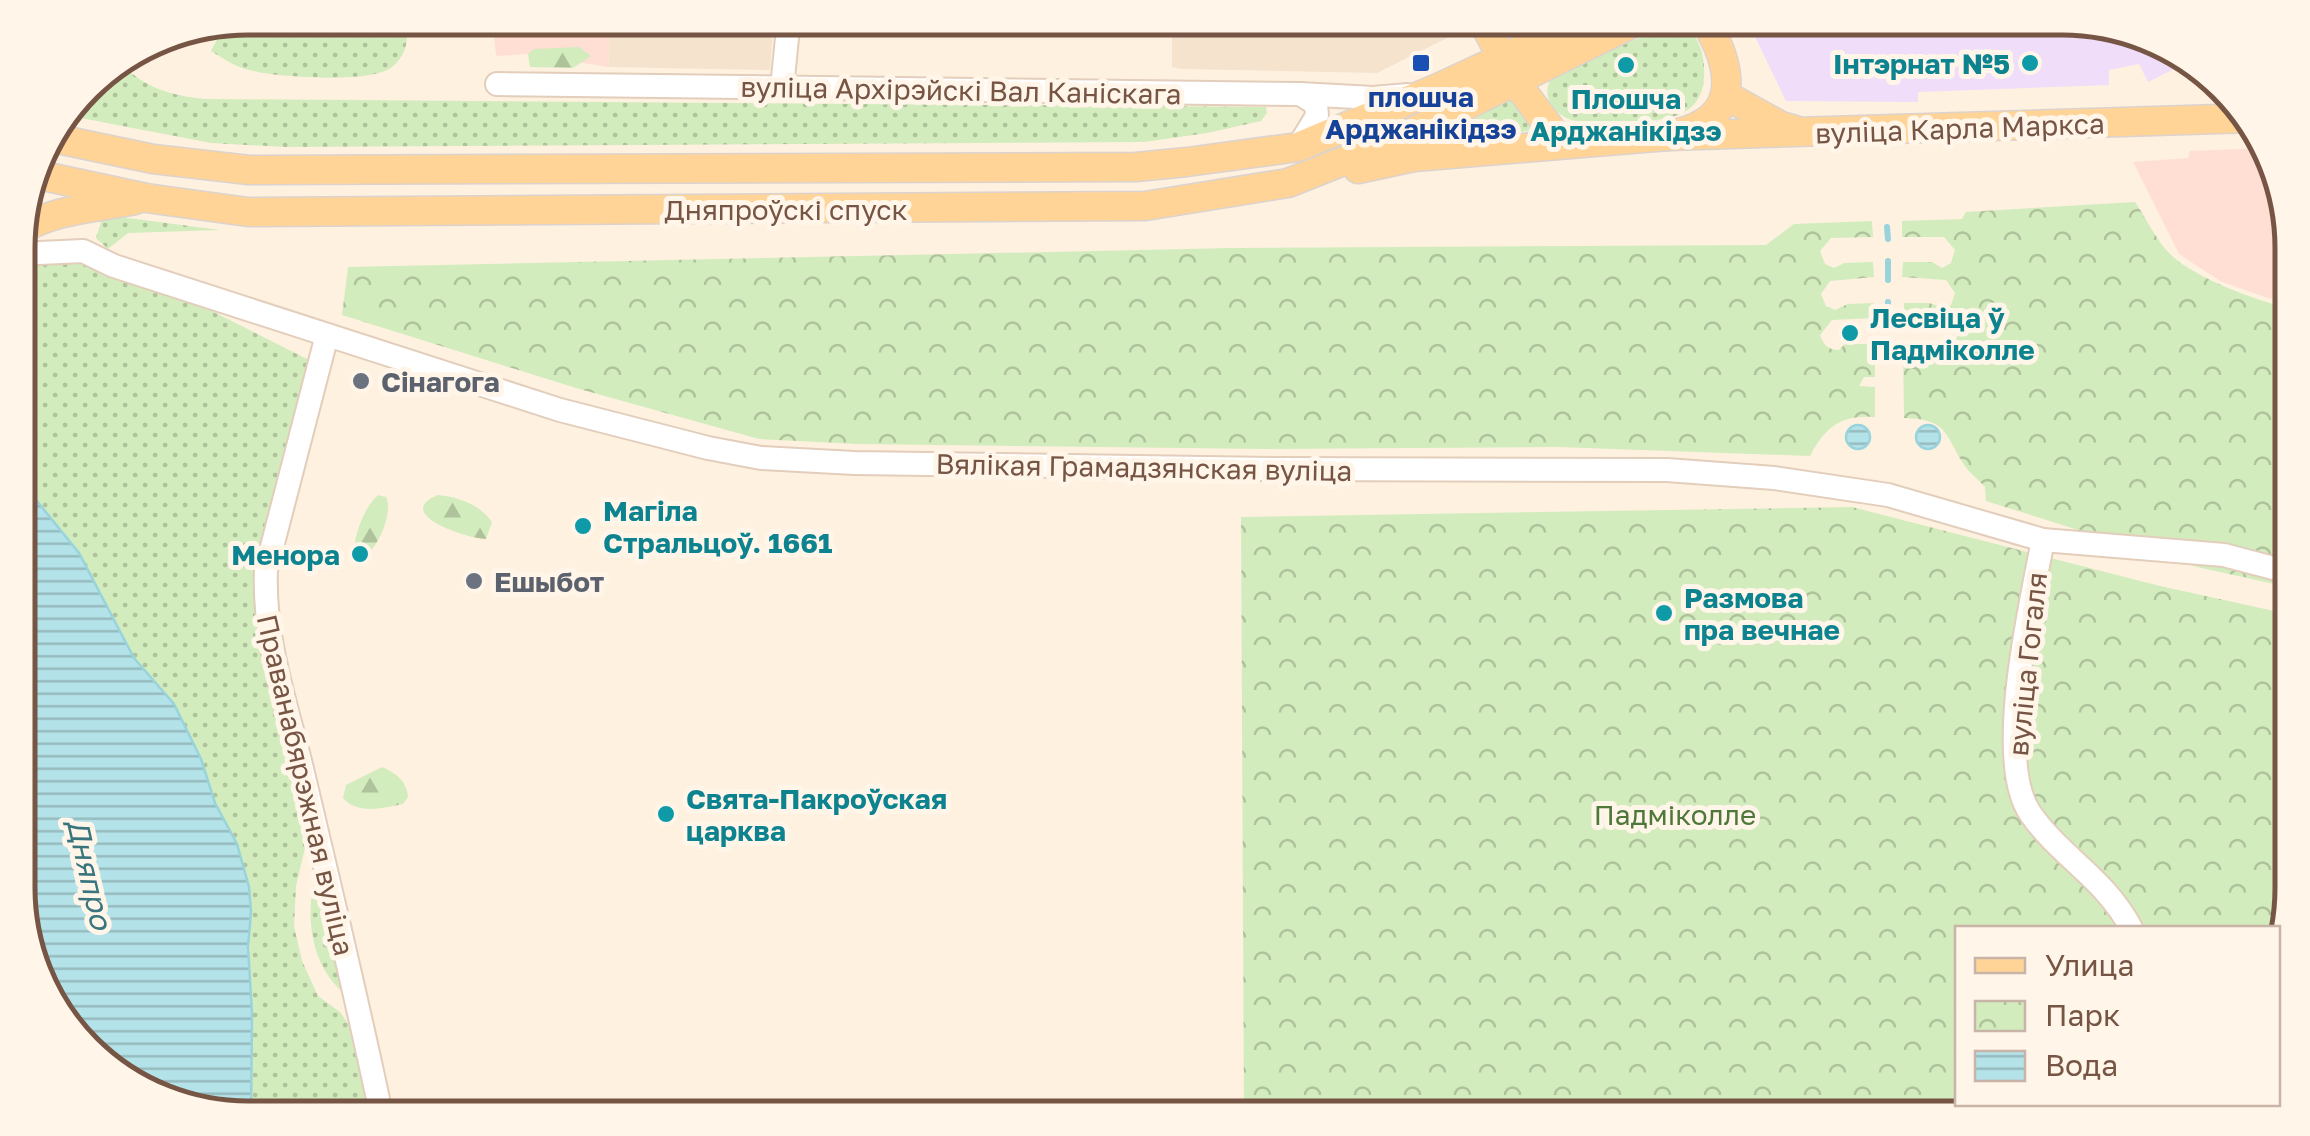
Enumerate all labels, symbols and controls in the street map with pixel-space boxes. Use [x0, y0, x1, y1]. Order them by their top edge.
place label: Інтэрнат №5 [1833, 47, 2010, 80]
marker: плошча Арджанікідзэ [1410, 52, 1432, 74]
marker: Інтэрнат №5 [2019, 52, 2041, 74]
marker: Плошча Арджанікідзэ [1615, 54, 1637, 76]
street label: вуліца Архірэйскі Вал Каніскага [740, 70, 1182, 110]
place label: плошча Арджанікідзэ [1325, 80, 1517, 145]
place label: Плошча Арджанікідзэ [1530, 82, 1722, 147]
street label: вуліца Карла Маркса [1815, 106, 2105, 150]
street label: Дняпроўскі спуск [664, 193, 908, 226]
place label: Лесвіца ў Падміколле [1870, 301, 2035, 366]
marker: Лесвіца ў Падміколле [1839, 322, 1861, 344]
place label: Сінагога [381, 365, 500, 398]
marker: Сінагога [350, 370, 372, 392]
street label: Вялікая Грамадзянская вуліца [935, 447, 1353, 487]
place label: Магіла Стральцоў. 1661 [603, 494, 833, 559]
marker: Магіла Стральцоў. 1661 [572, 515, 594, 537]
place label: Менора [231, 538, 340, 571]
marker: Менора [349, 543, 371, 565]
place label: Ешыбот [494, 565, 604, 598]
marker: Ешыбот [463, 570, 485, 592]
street label: вуліца Гогаля [2001, 570, 2053, 758]
place label: Размова пра вечнае [1684, 581, 1840, 646]
marker: Размова пра вечнае [1653, 602, 1675, 624]
street label: Праванабярэжная вуліца [251, 611, 361, 959]
place label: Свята-Пакроўская царква [686, 782, 947, 847]
park label: Падміколле [1594, 798, 1756, 831]
marker: Свята-Пакроўская царква [655, 803, 677, 825]
water label: Дняпро [60, 815, 121, 934]
legend [1955, 926, 2280, 1106]
text: Улица [2045, 947, 2134, 983]
text: Парк [2045, 997, 2120, 1033]
text: Вода [2045, 1047, 2118, 1083]

